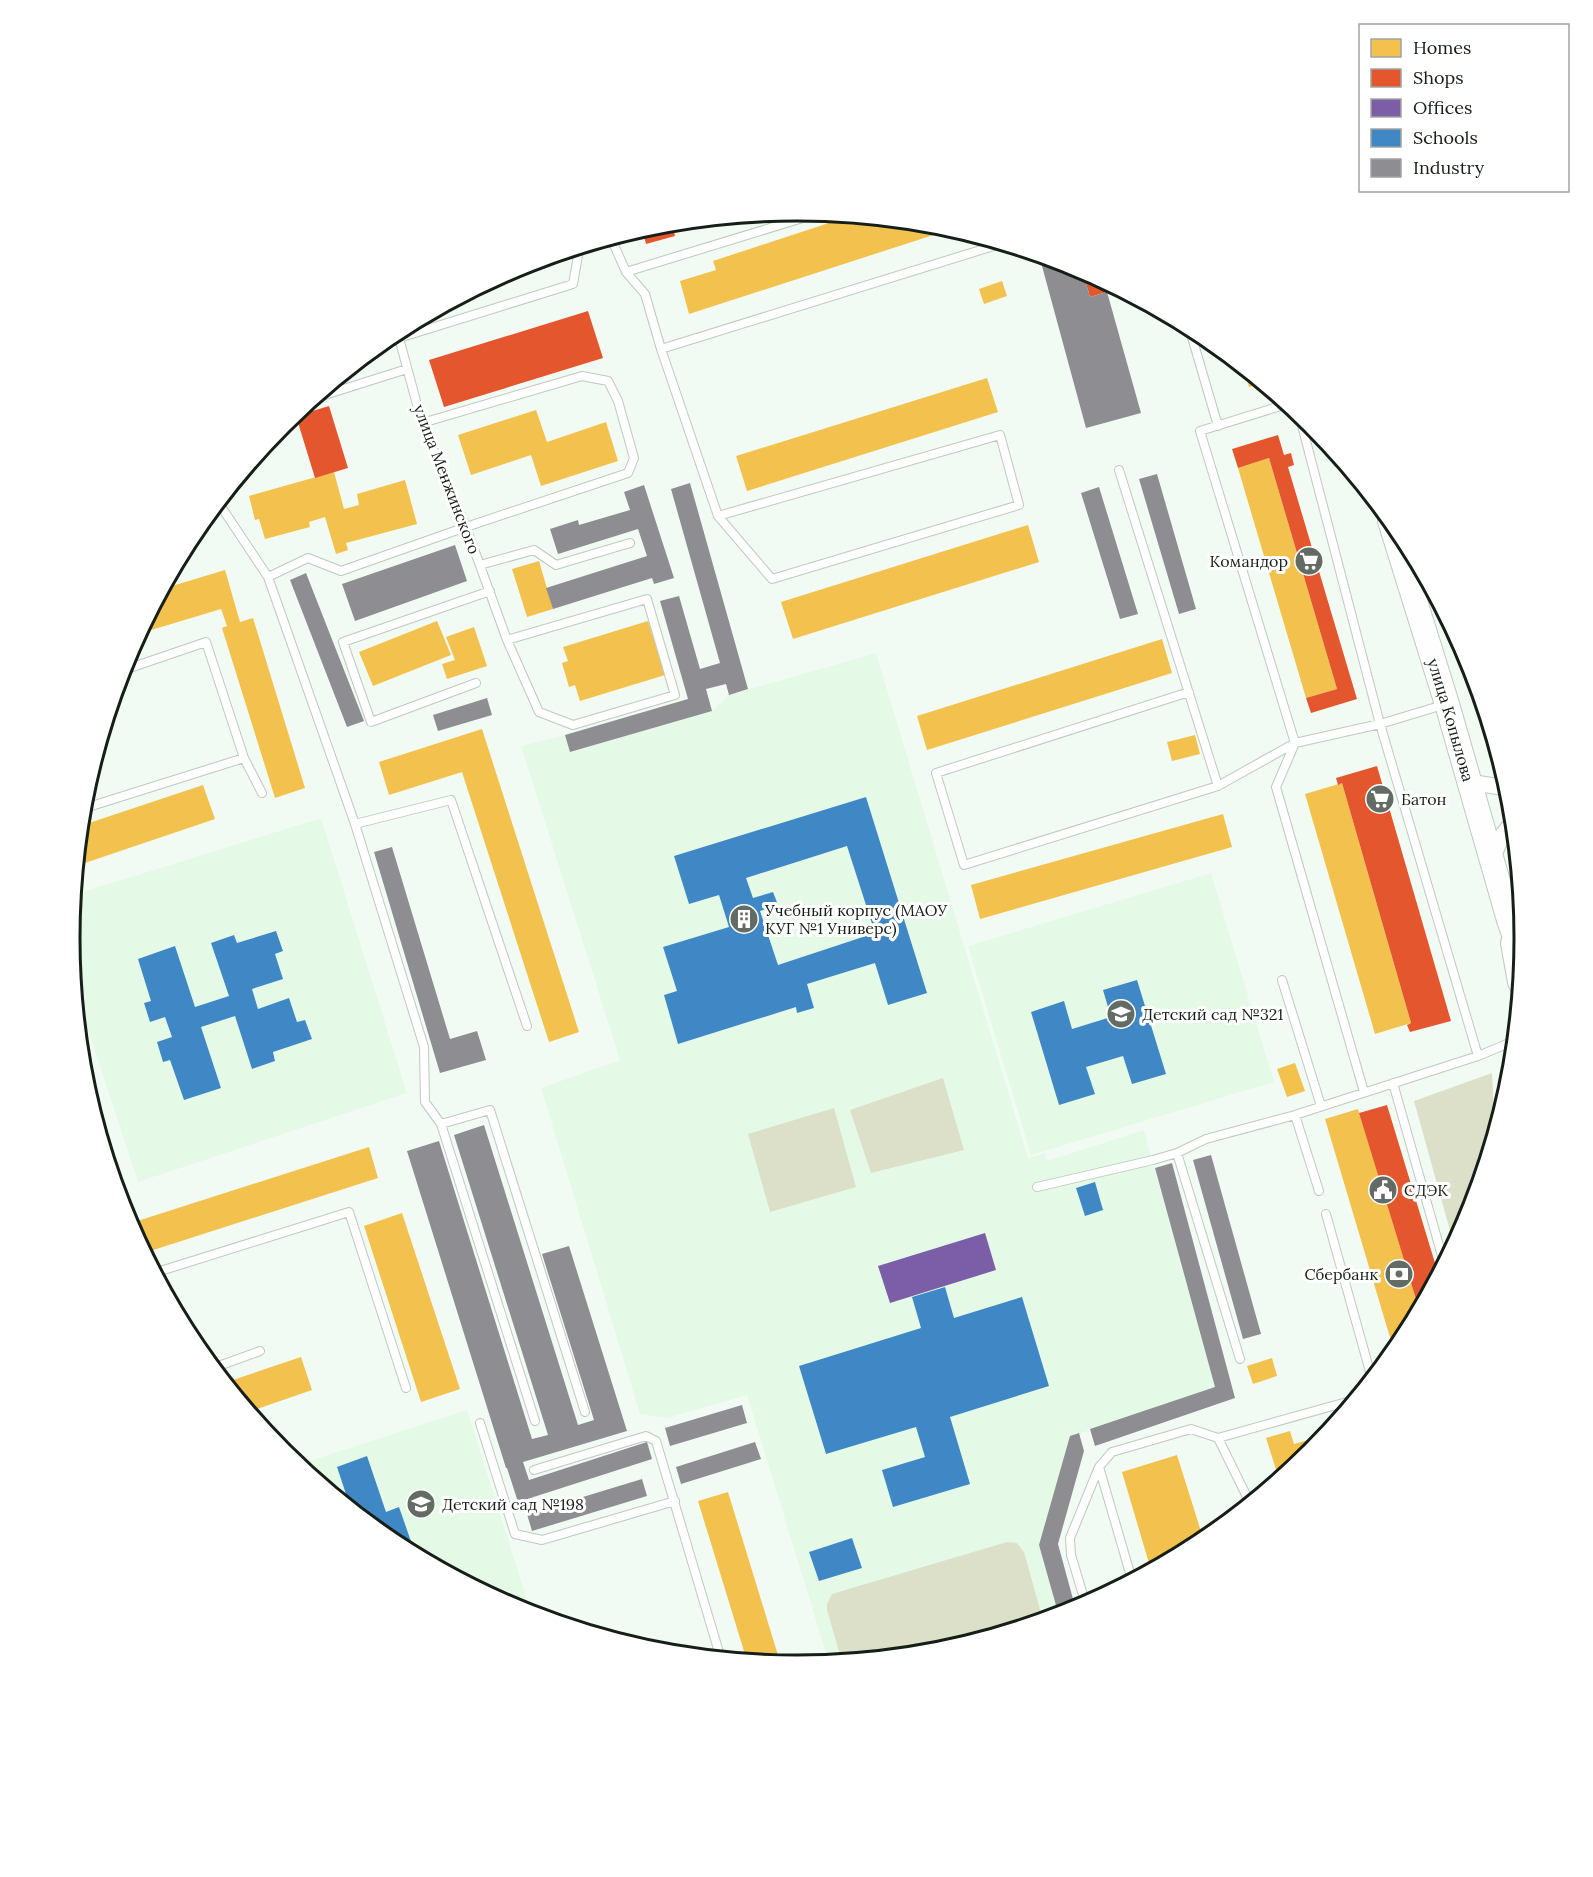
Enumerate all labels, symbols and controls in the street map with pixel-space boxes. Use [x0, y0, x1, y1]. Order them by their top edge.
legend [1359, 24, 1569, 192]
text: Homes [1413, 36, 1471, 59]
text: Shops [1413, 66, 1464, 89]
text: Offices [1413, 96, 1472, 119]
text: Schools [1413, 126, 1478, 149]
text: Industry [1413, 156, 1485, 179]
street label: улица Менжинского [409, 401, 485, 557]
supermarket icon: Командор [1293, 545, 1325, 577]
place label: Командор [1210, 551, 1288, 571]
street label: улица Копылова [1423, 656, 1479, 784]
supermarket icon: Батон [1364, 783, 1396, 815]
place label: Батон [1401, 789, 1446, 809]
place label: Учебный корпус (МАОУ КУГ №1 Универс) [764, 900, 947, 939]
building icon: Учебный корпус (МАОУ КУГ №1 Универс) [728, 903, 760, 935]
school or university icon: Детский сад №321 [1105, 998, 1137, 1030]
place label: Детский сад №321 [1142, 1004, 1283, 1024]
public building icon: СДЭК [1367, 1174, 1399, 1206]
place label: СДЭК [1404, 1180, 1448, 1200]
bank icon: Сбербанк [1383, 1258, 1415, 1290]
place label: Сбербанк [1304, 1264, 1378, 1284]
school or university icon: Детский сад №198 [405, 1488, 437, 1520]
place label: Детский сад №198 [442, 1494, 584, 1514]

